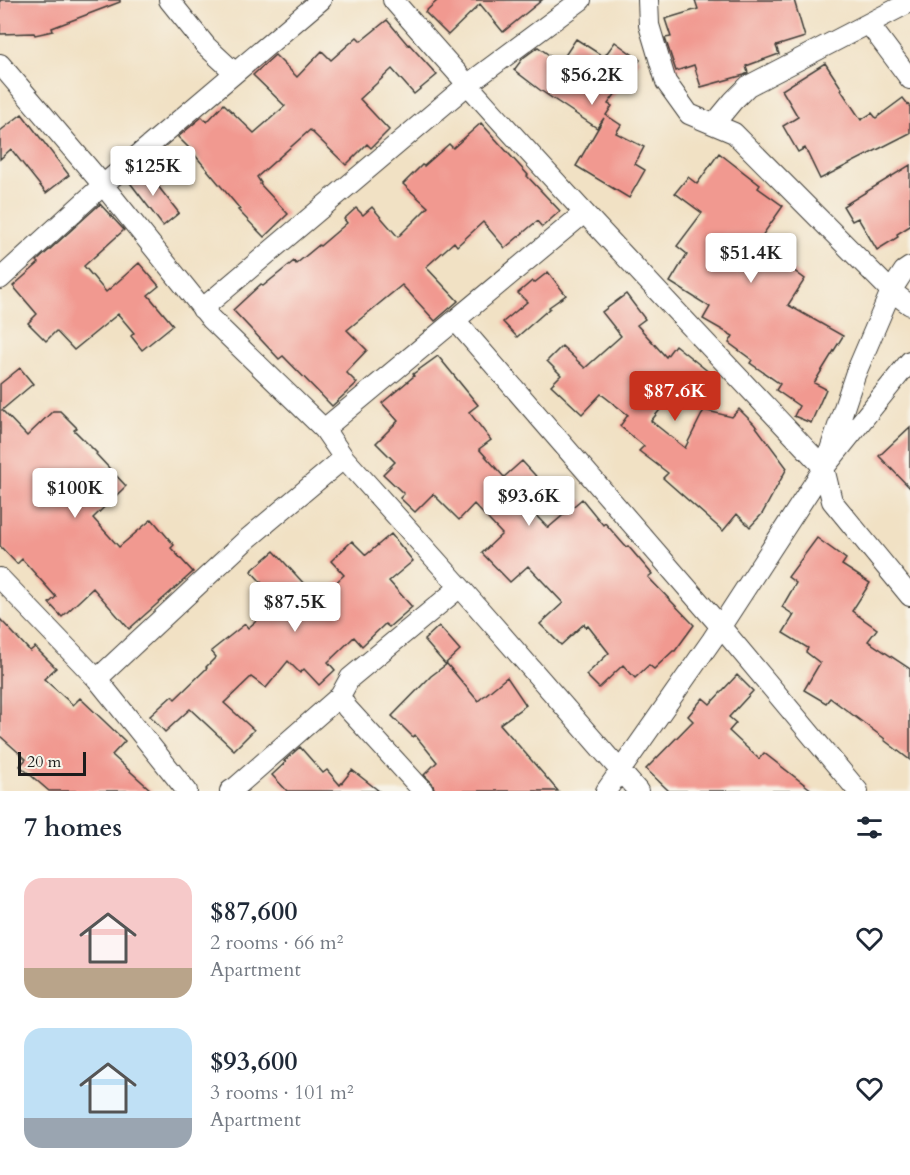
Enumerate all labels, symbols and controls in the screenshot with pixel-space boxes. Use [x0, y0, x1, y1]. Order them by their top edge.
pin: $56.2K [543, 55, 641, 106]
text: $56.2K [561, 61, 623, 88]
pin: $125K [111, 146, 195, 197]
text: $125K [124, 152, 182, 179]
pin: $51.4K [702, 233, 800, 284]
text: $51.4K [720, 239, 782, 266]
pin: $87.6K [626, 371, 724, 422]
text: $87.6K [644, 377, 706, 404]
pin: $100K [33, 468, 117, 519]
text: $100K [46, 474, 104, 501]
pin: $93.6K [480, 476, 578, 527]
text: $93.6K [498, 482, 560, 509]
pin: $87.5K [246, 582, 344, 633]
text: $87.5K [264, 588, 326, 615]
scale bar [18, 749, 86, 776]
text: 20 m [27, 751, 61, 773]
text: 7 homes [24, 810, 122, 845]
icon: filters [853, 811, 886, 844]
text: $87,600 [210, 894, 298, 929]
icon: home [72, 902, 144, 974]
icon: heart [853, 922, 886, 955]
text: 2 rooms · 66 m² [210, 929, 343, 956]
text: Apartment [210, 956, 301, 983]
text: $93,600 [210, 1044, 298, 1079]
icon: home [72, 1052, 144, 1124]
icon: heart [853, 1072, 886, 1105]
text: 3 rooms · 101 m² [210, 1079, 354, 1106]
text: Apartment [210, 1106, 301, 1133]

